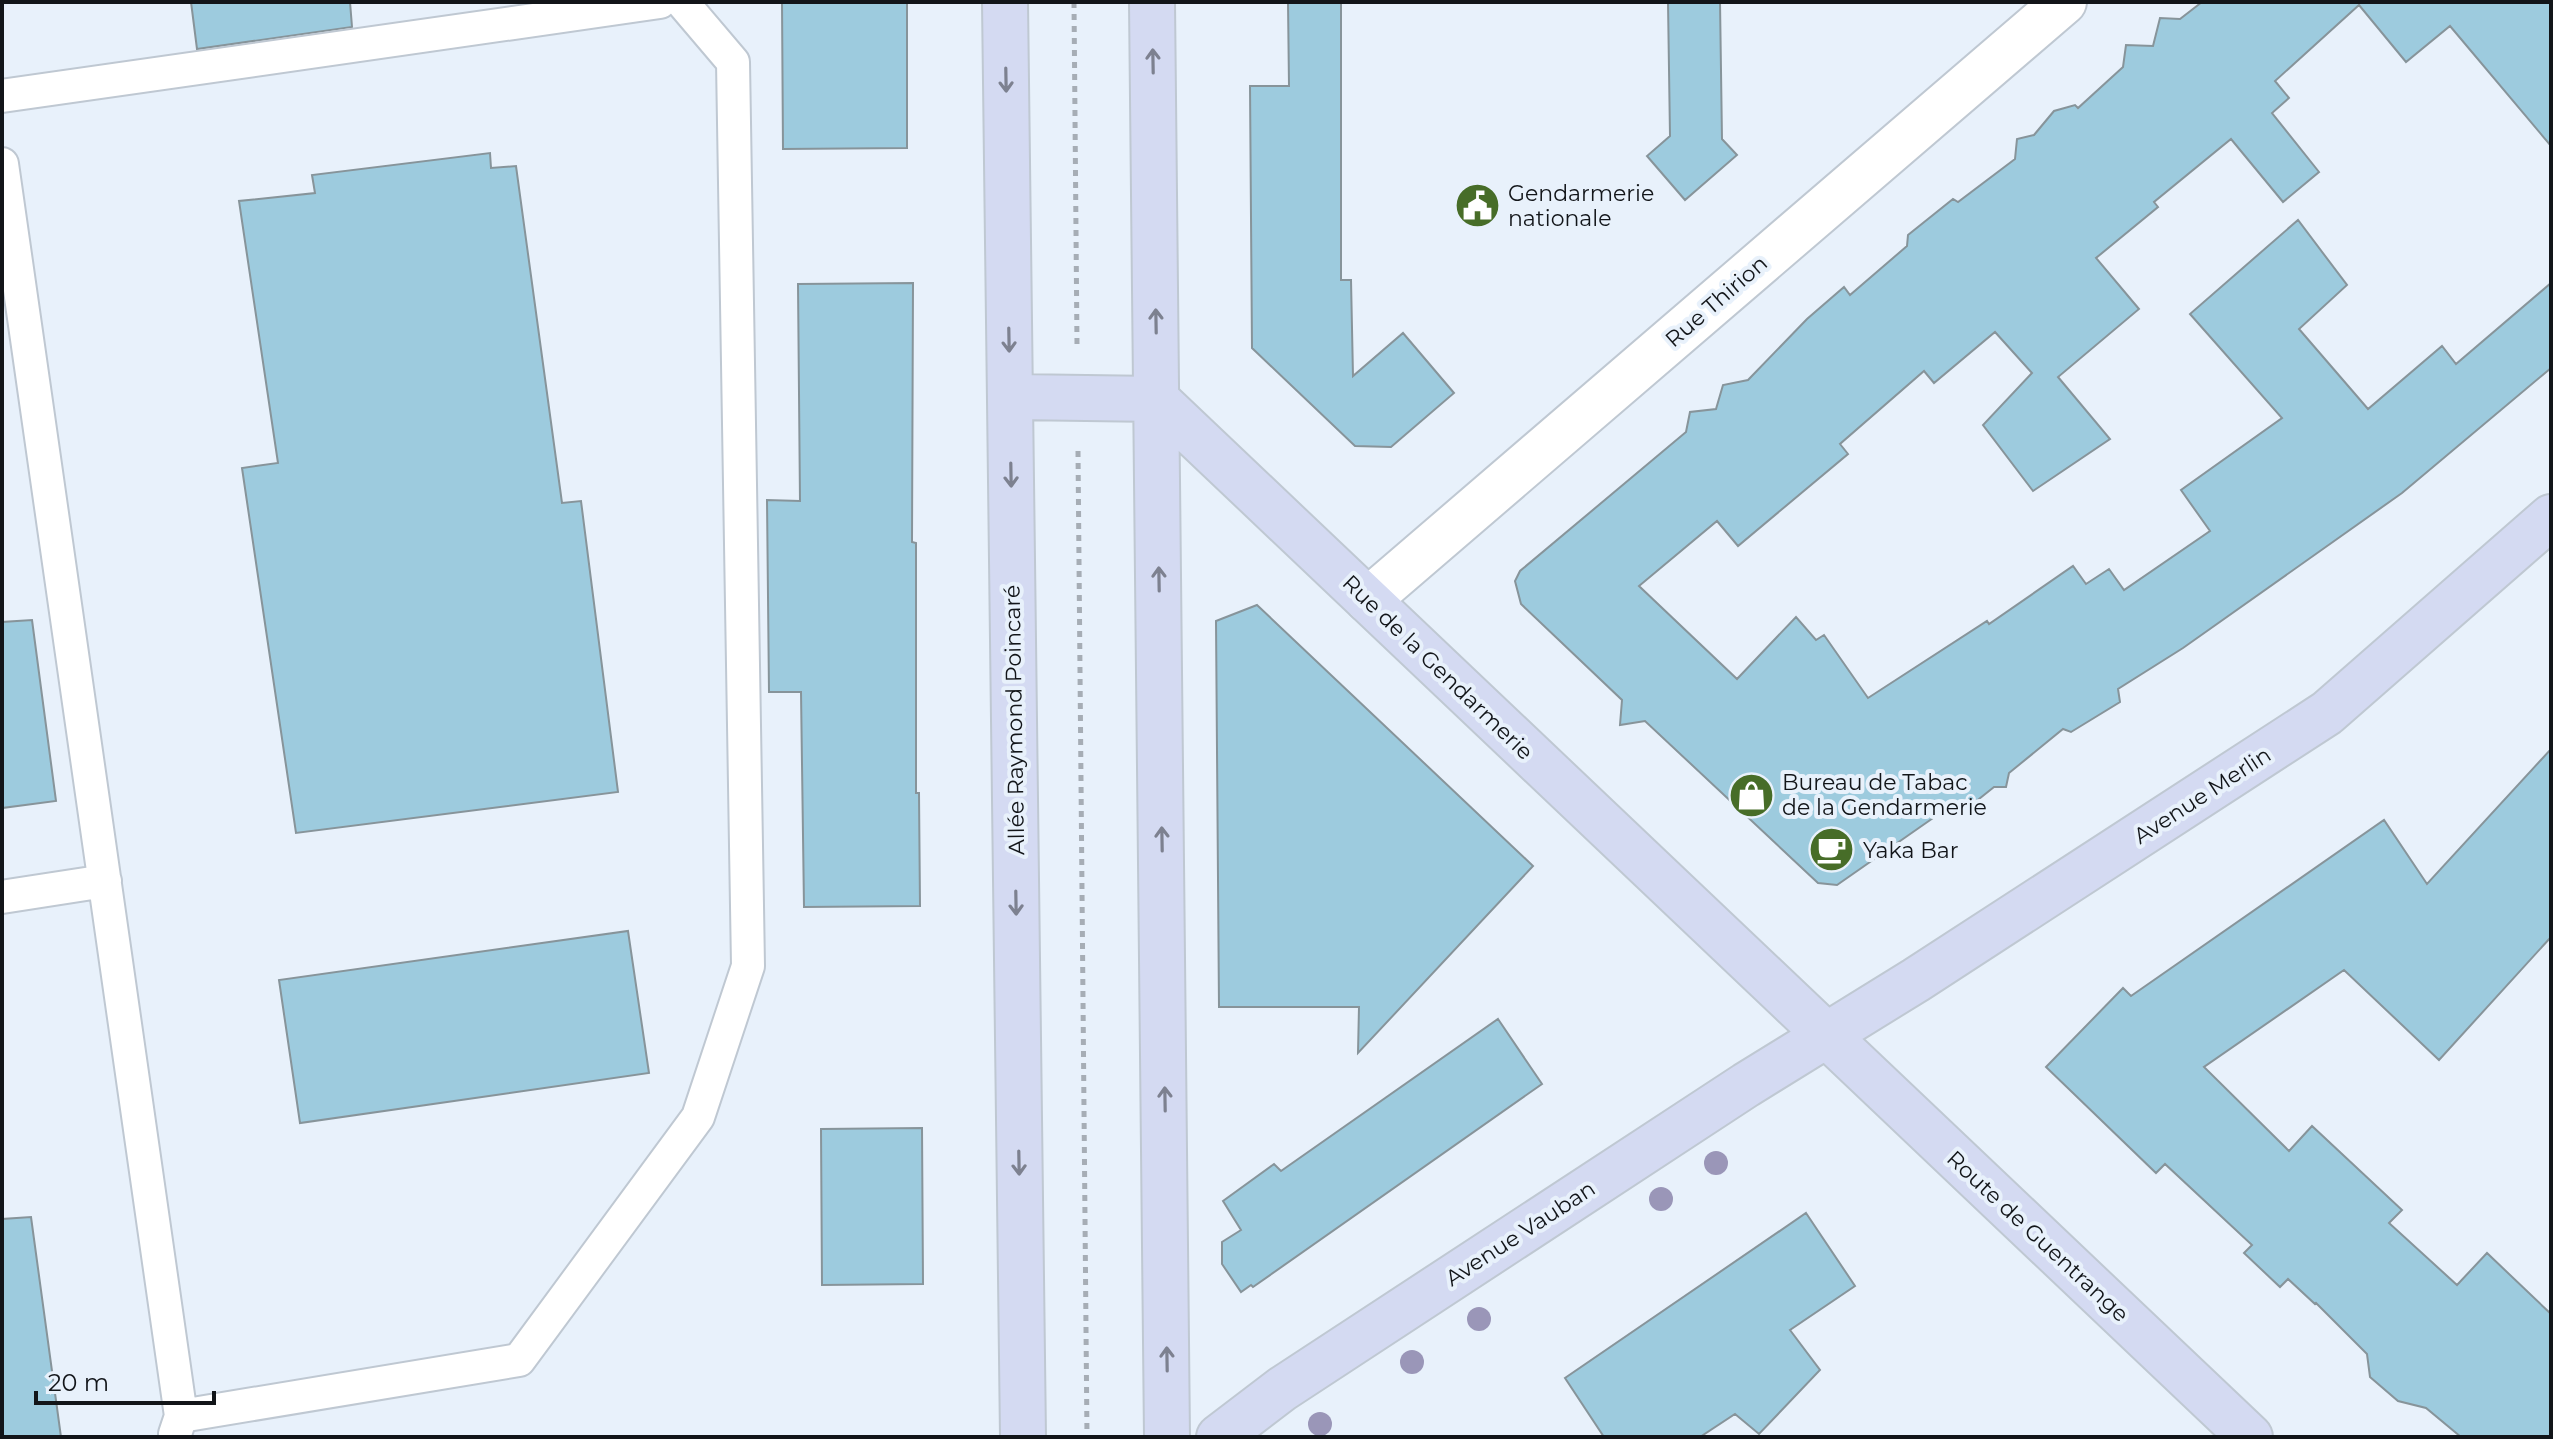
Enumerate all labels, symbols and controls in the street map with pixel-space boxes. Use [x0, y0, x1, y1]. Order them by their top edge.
one-way arrow [1145, 48, 1161, 75]
one-way arrow [998, 66, 1014, 93]
place label: Gendarmerie nationale [1508, 180, 1654, 232]
public building icon: Gendarmerie nationale [1453, 182, 1501, 230]
street label: Rue Thirion [1660, 250, 1773, 353]
one-way arrow [1148, 308, 1164, 335]
one-way arrow [1001, 326, 1017, 353]
one-way arrow [1003, 461, 1019, 488]
one-way arrow [1151, 566, 1166, 593]
street label: Rue de la Gendarmerie [1337, 569, 1539, 765]
street label: Allée Raymond Poincaré [999, 585, 1030, 855]
street label: Avenue Merlin [2128, 741, 2276, 850]
place label: Bureau de Tabac de la Gendarmerie [1782, 769, 1987, 821]
shop icon: Bureau de Tabac de la Gendarmerie [1727, 771, 1775, 819]
one-way arrow [1154, 826, 1169, 853]
cafe icon: Yaka Bar [1808, 826, 1856, 874]
place label: Yaka Bar [1863, 837, 1959, 864]
one-way arrow [1008, 889, 1024, 916]
one-way arrow [1157, 1086, 1172, 1113]
street label: Route de Guentrange [1941, 1145, 2134, 1328]
one-way arrow [1011, 1149, 1027, 1176]
street label: Avenue Vauban [1440, 1175, 1600, 1292]
one-way arrow [1160, 1346, 1175, 1373]
scale bar [36, 1355, 214, 1405]
text: 20 m [48, 1368, 109, 1397]

